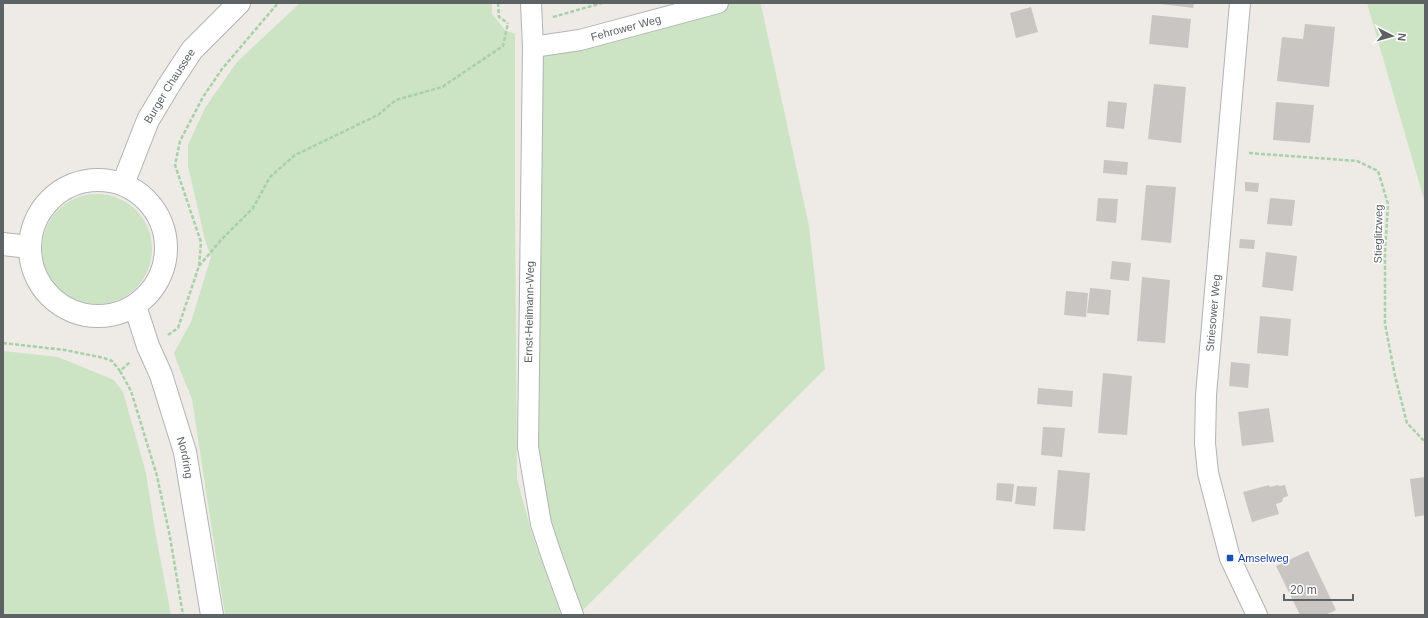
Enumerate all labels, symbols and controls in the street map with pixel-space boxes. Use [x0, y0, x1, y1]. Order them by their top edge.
street label: Fehrower Weg [590, 13, 662, 43]
north arrow [1372, 16, 1412, 56]
text: N [1396, 32, 1408, 42]
street label: Burger Chaussee [142, 46, 197, 125]
street label: Stieglitzweg [1371, 205, 1385, 263]
street label: Ernst-Heilmann-Weg [522, 261, 536, 363]
street label: Striesower Weg [1204, 274, 1222, 352]
street label: Nordring [175, 435, 195, 479]
place label: Amselweg [1238, 552, 1289, 564]
marker: Amselweg [1225, 553, 1235, 563]
scale bar [1284, 576, 1353, 602]
text: 20 m [1290, 583, 1317, 597]

